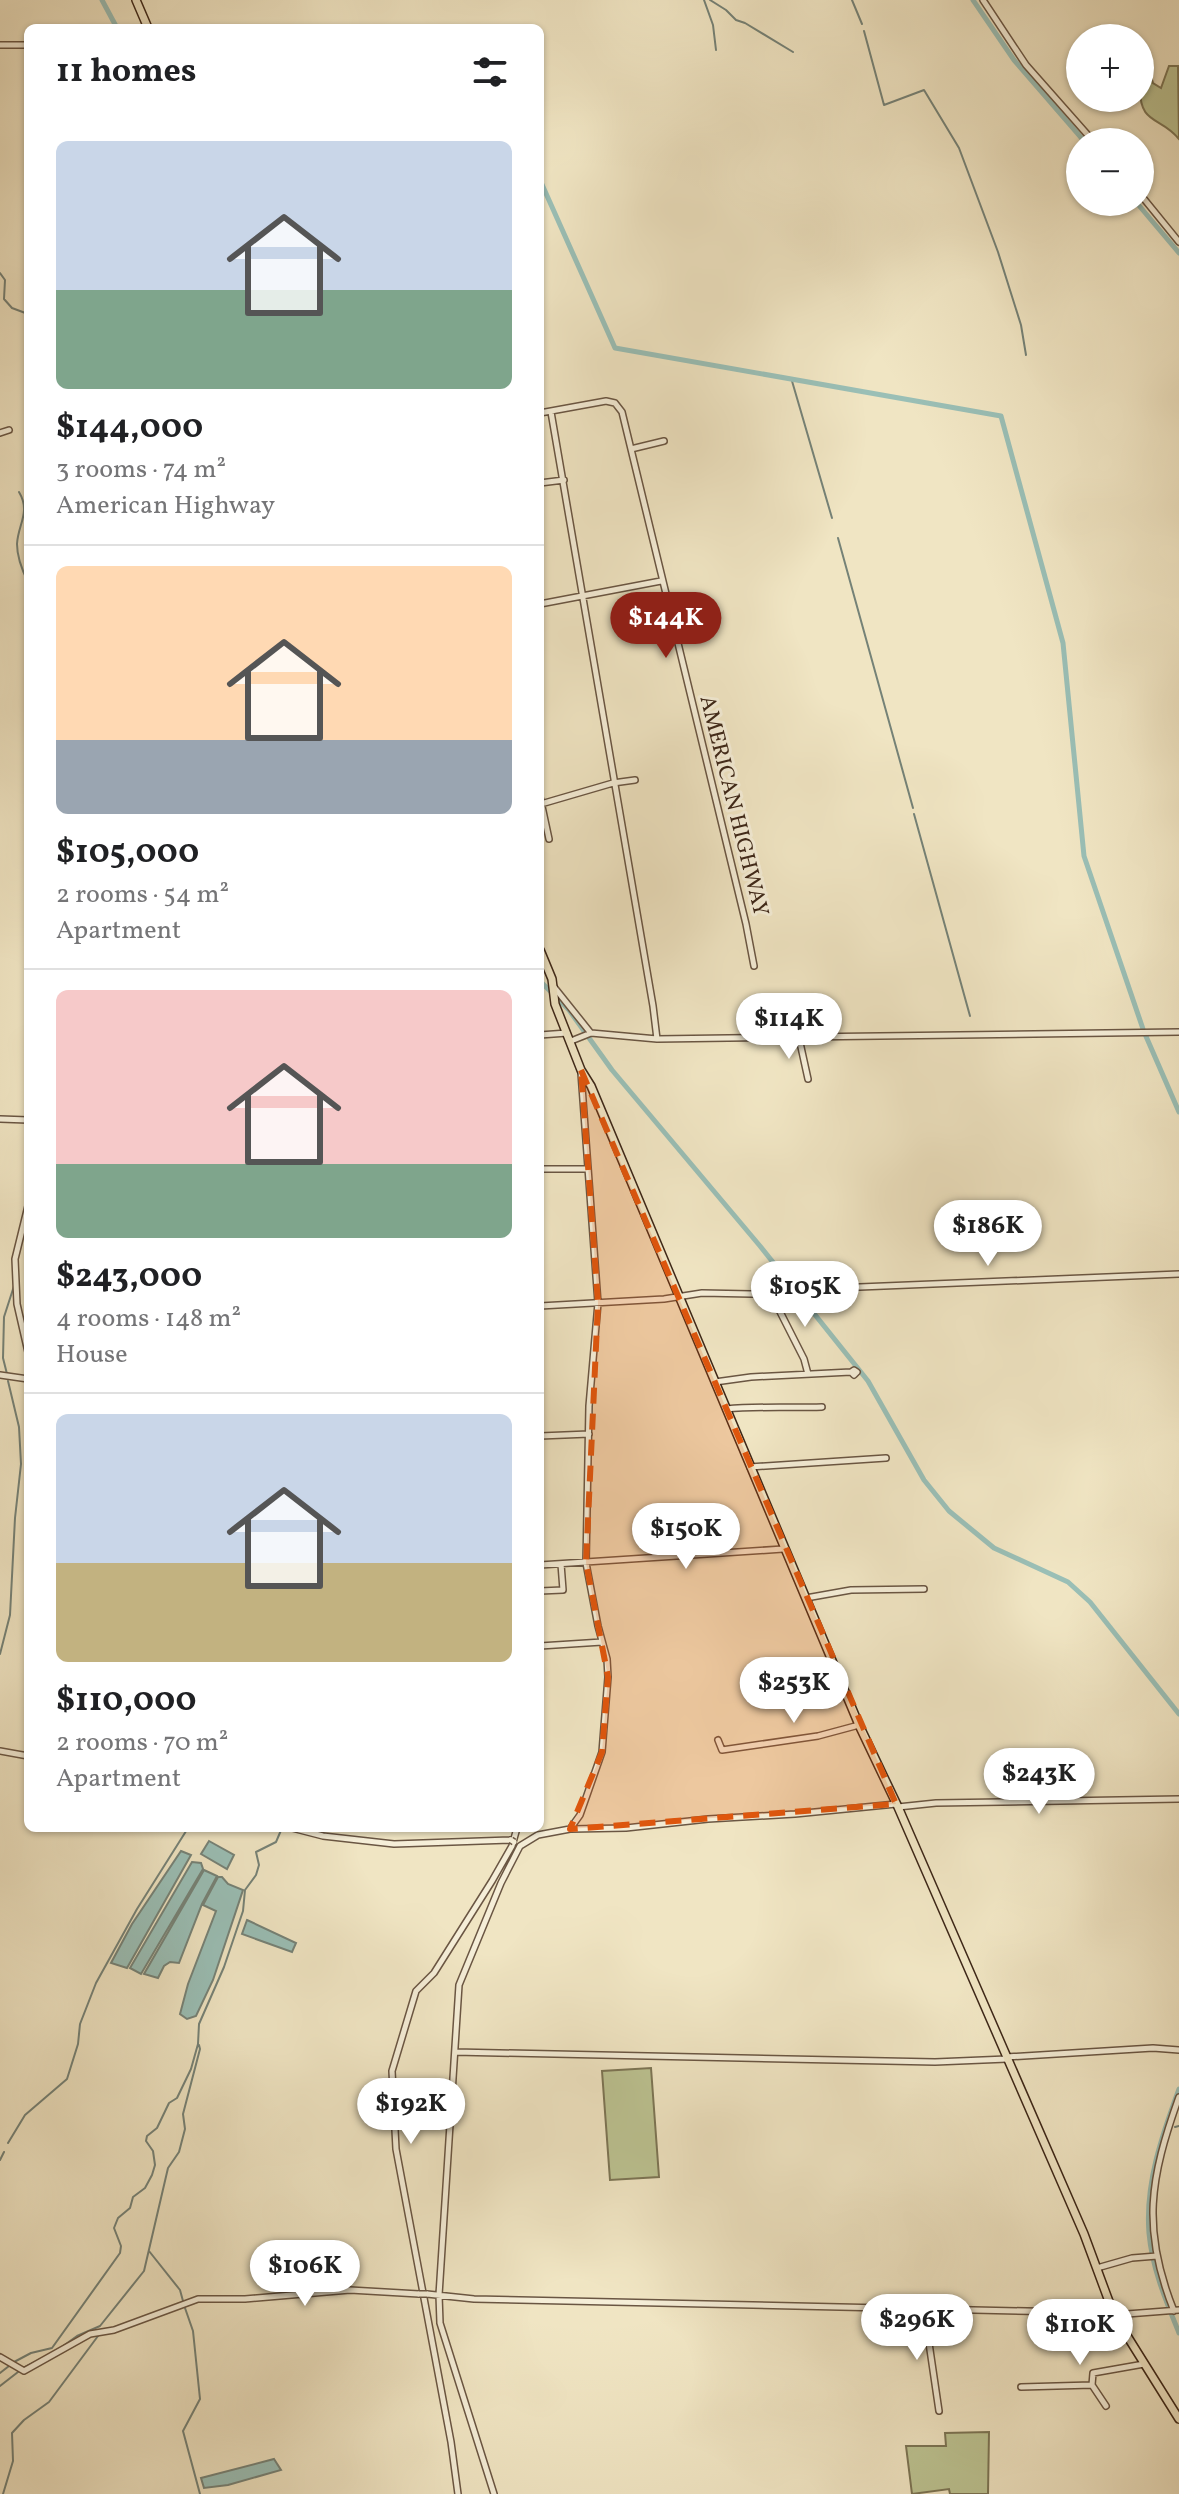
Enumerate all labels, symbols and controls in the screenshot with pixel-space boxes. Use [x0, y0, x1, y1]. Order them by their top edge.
map controls [1066, 24, 1154, 216]
button: + [1066, 24, 1154, 112]
text: 11 homes [56, 49, 196, 96]
icon: filters [468, 50, 512, 94]
button: − [1066, 128, 1154, 216]
icon: home [212, 193, 356, 337]
text: $144,000 [56, 405, 203, 452]
text: 3 rooms · 74 m² [56, 452, 226, 488]
text: American Highway [56, 488, 275, 524]
pin: $144K [610, 592, 722, 660]
text: $144K [628, 600, 704, 636]
icon: home [212, 618, 356, 762]
street label: AMERICAN HIGHWAY [691, 692, 775, 920]
text: $105,000 [56, 830, 199, 877]
text: 2 rooms · 54 m² [56, 877, 229, 913]
text: Apartment [56, 913, 181, 949]
pin: $114K [733, 993, 845, 1061]
text: $114K [754, 1001, 824, 1037]
icon: home [212, 1042, 356, 1186]
pin: $186K [932, 1200, 1044, 1268]
text: $186K [952, 1208, 1024, 1244]
text: $243,000 [56, 1254, 202, 1301]
pin: $105K [749, 1261, 861, 1329]
text: $105K [769, 1269, 841, 1305]
text: 4 rooms · 148 m² [56, 1301, 241, 1337]
text: House [56, 1337, 128, 1373]
icon: home [212, 1466, 356, 1610]
pin: $150K [630, 1503, 742, 1571]
text: $150K [650, 1511, 722, 1547]
pin: $253K [738, 1657, 850, 1725]
text: $253K [758, 1665, 830, 1701]
text: $110,000 [56, 1678, 197, 1725]
text: 2 rooms · 70 m² [56, 1725, 228, 1761]
pin: $243K [983, 1748, 1095, 1816]
text: $243K [1002, 1756, 1076, 1792]
text: Apartment [56, 1761, 181, 1797]
pin: $192K [355, 2078, 467, 2146]
text: $192K [375, 2086, 447, 2122]
pin: $106K [249, 2240, 361, 2308]
text: $106K [268, 2248, 342, 2284]
pin: $296K [861, 2294, 973, 2362]
pin: $110K [1024, 2299, 1136, 2367]
text: $296K [879, 2302, 955, 2338]
text: $110K [1045, 2307, 1115, 2343]

